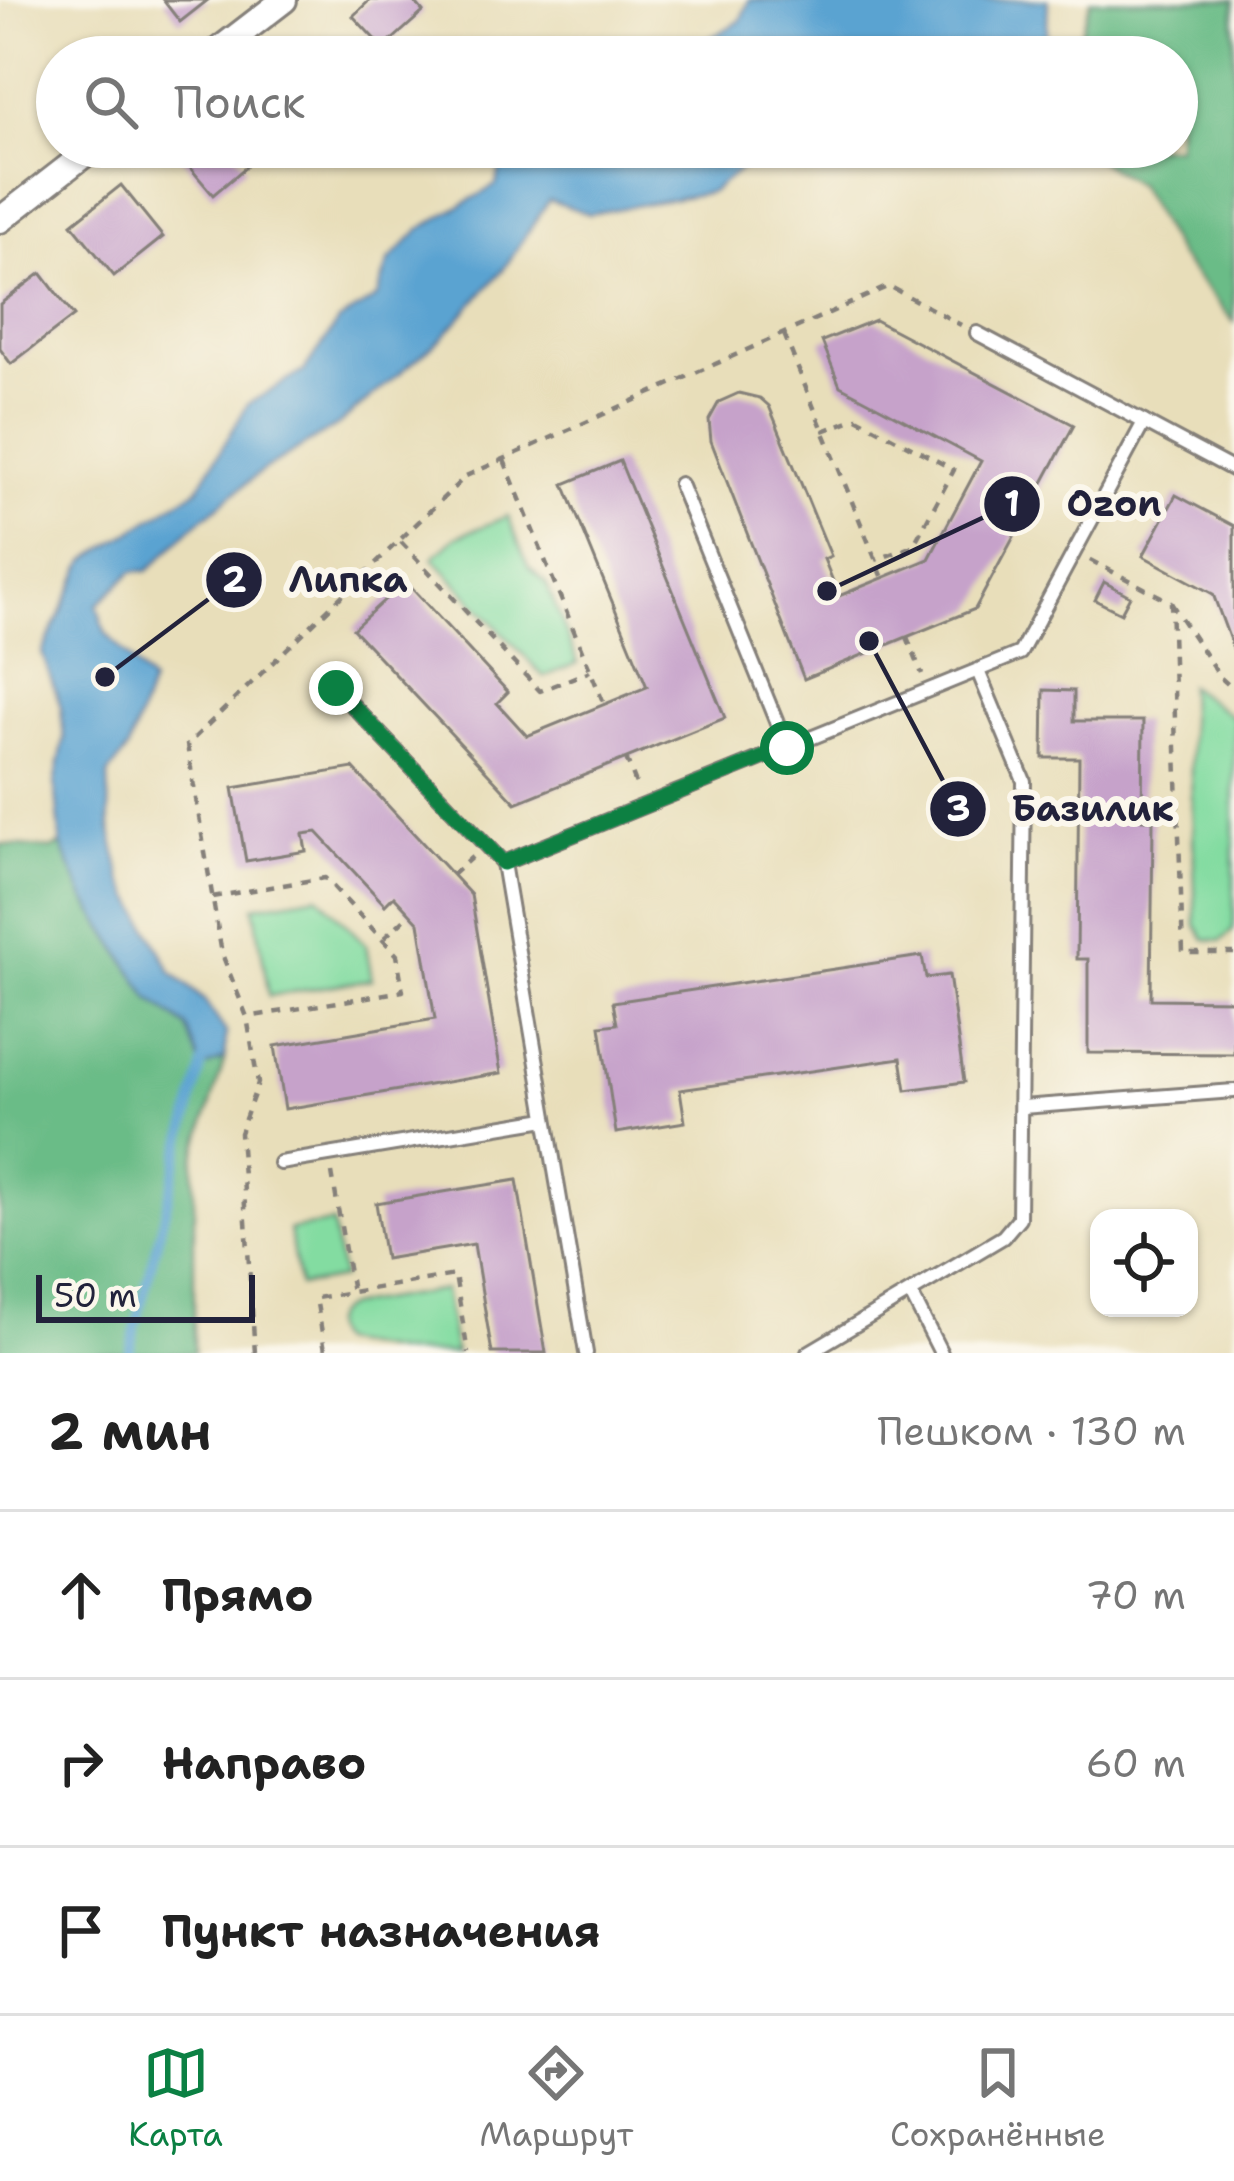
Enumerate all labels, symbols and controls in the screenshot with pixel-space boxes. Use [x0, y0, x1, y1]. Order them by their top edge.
search box [36, 36, 1198, 168]
icon: search [78, 69, 144, 135]
text: Поиск [174, 72, 305, 132]
callout: Ozon [982, 468, 1185, 540]
text: 1 [1004, 479, 1020, 528]
text: Ozon [1067, 479, 1162, 528]
callout: Липка [204, 544, 431, 616]
text: 2 [221, 555, 247, 604]
text: Липка [288, 555, 408, 604]
route end [309, 661, 363, 715]
route start [760, 721, 814, 775]
callout: Базилик [928, 773, 1198, 845]
text: 3 [945, 784, 971, 833]
text: Базилик [1012, 784, 1174, 833]
map controls [1090, 1209, 1198, 1317]
button: locate [1090, 1209, 1198, 1317]
scale bar [36, 1269, 255, 1322]
text: 50 m [54, 1273, 137, 1318]
text: 2 мин [48, 1397, 212, 1465]
text: Пешком · 130 m [878, 1405, 1186, 1457]
icon: ahead [48, 1562, 114, 1628]
text: Прямо [162, 1565, 313, 1625]
text: 70 m [1085, 1569, 1186, 1621]
icon: right [48, 1730, 114, 1796]
text: Направо [162, 1733, 366, 1793]
text: 60 m [1086, 1737, 1186, 1789]
icon: arrive [48, 1898, 114, 1964]
text: Пункт назначения [162, 1901, 601, 1961]
tab: Карта [128, 2040, 223, 2157]
tab: Маршрут [479, 2040, 633, 2157]
tab: Сохранённые [890, 2040, 1106, 2157]

